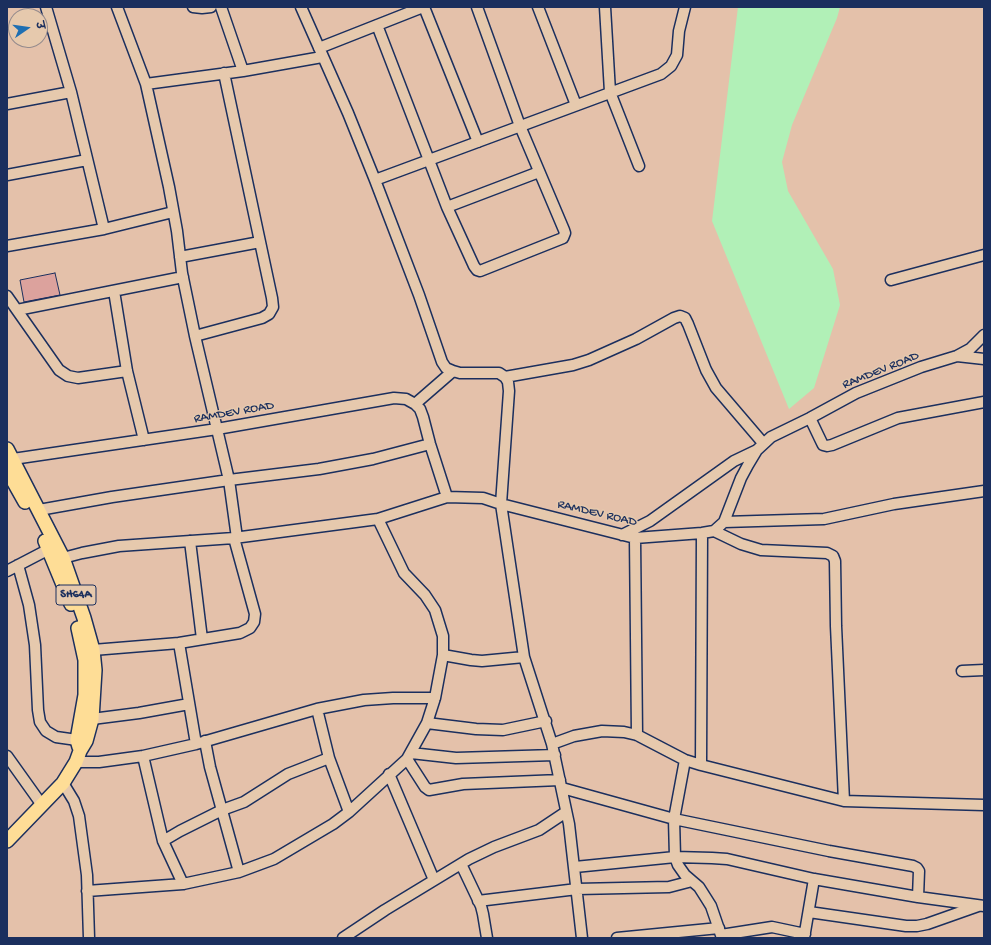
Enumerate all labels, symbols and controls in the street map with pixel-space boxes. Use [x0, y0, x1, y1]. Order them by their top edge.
north arrow [8, 8, 48, 48]
text: उ [32, 21, 45, 30]
street label: RAMDEV ROAD [840, 349, 922, 393]
street label: RAMDEV ROAD [193, 398, 275, 428]
street label: RAMDEV ROAD [556, 497, 638, 531]
road number: SH64A [56, 585, 96, 605]

